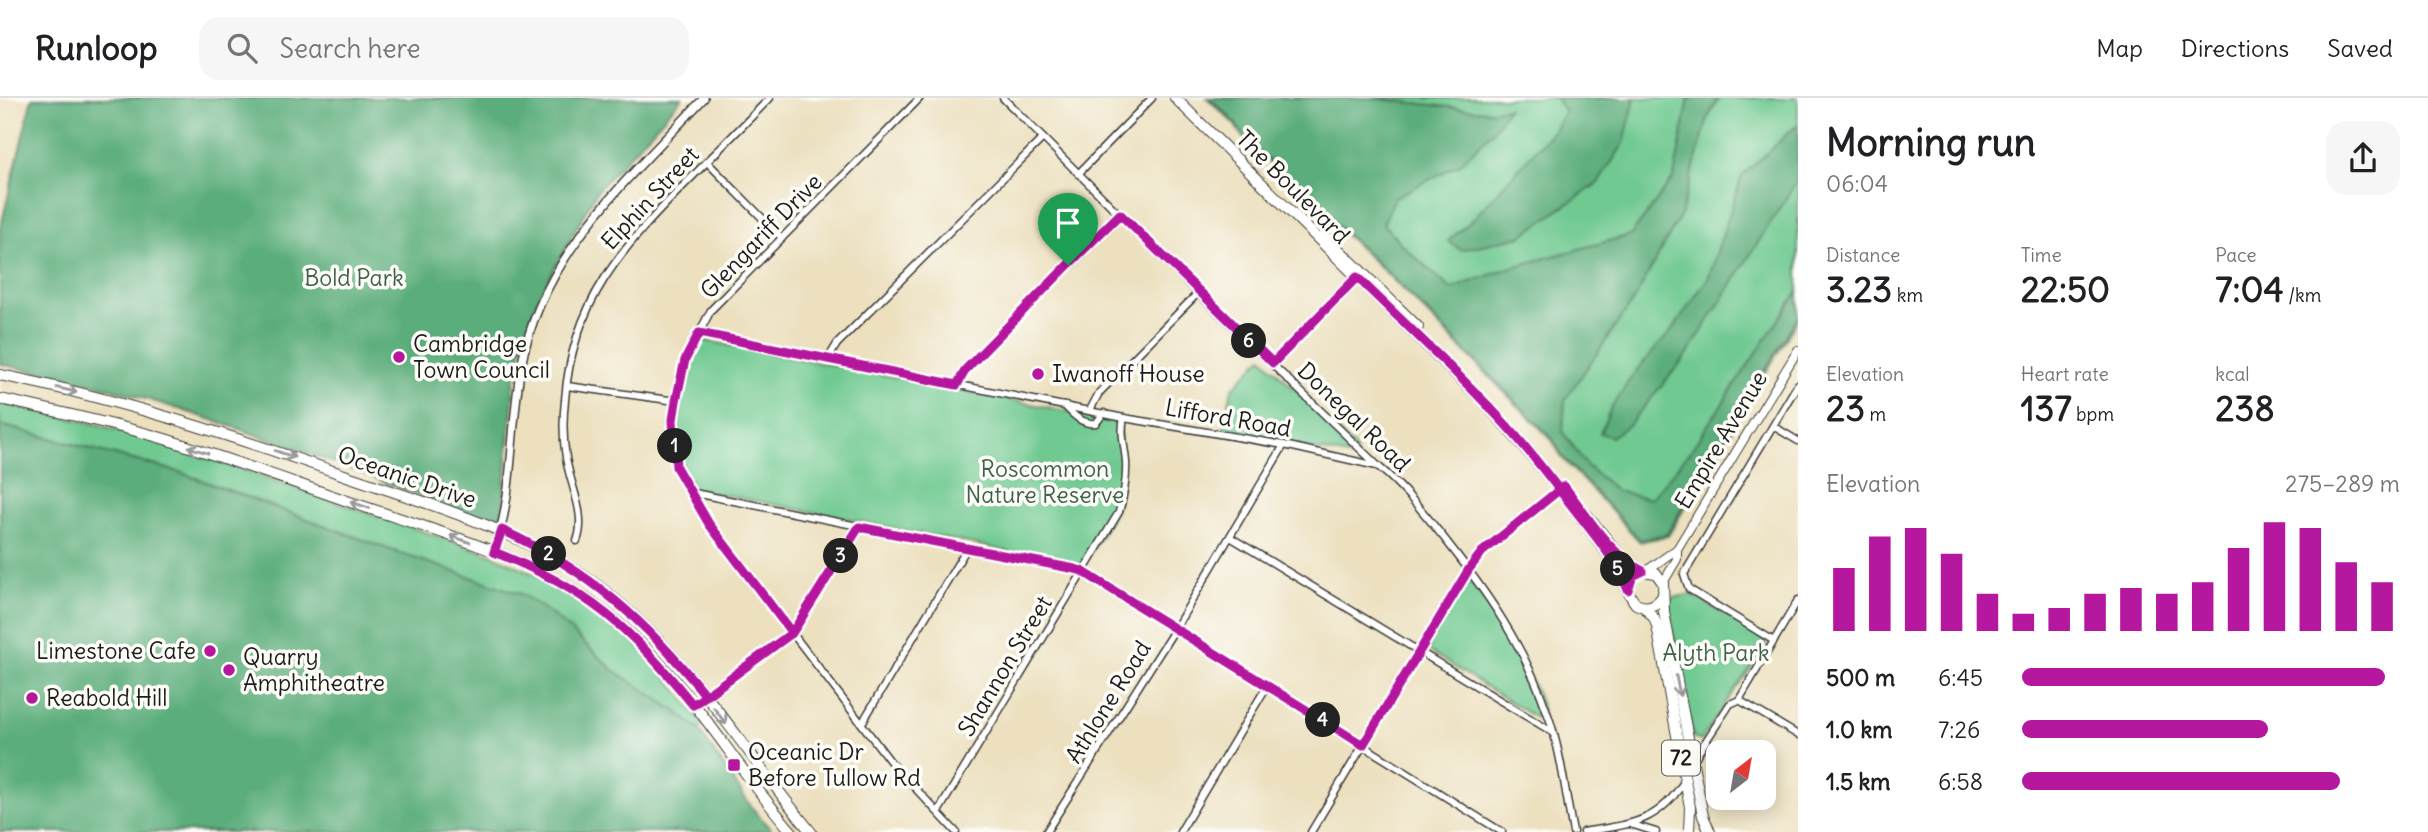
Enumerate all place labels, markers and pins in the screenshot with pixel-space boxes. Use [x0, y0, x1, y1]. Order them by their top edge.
pin [1038, 193, 1098, 265]
pin: 6 [1232, 324, 1266, 358]
place label: Cambridge Town Council [413, 329, 550, 384]
marker: Cambridge Town Council [391, 349, 407, 365]
place label: Iwanoff House [1052, 359, 1205, 388]
marker: Iwanoff House [1030, 366, 1046, 382]
pin: 1 [658, 428, 692, 464]
pin: 2 [532, 536, 566, 572]
pin: 3 [824, 538, 858, 574]
pin: 5 [1600, 552, 1636, 587]
place label: Limestone Cafe [36, 636, 196, 665]
place label: Quarry Amphitheatre [243, 642, 385, 697]
marker: Limestone Cafe [202, 643, 218, 659]
marker: Quarry Amphitheatre [221, 662, 237, 678]
place label: Reabold Hill [46, 683, 167, 712]
marker: Reabold Hill [24, 690, 40, 706]
pin: 4 [1306, 702, 1340, 738]
place label: Oceanic Dr Before Tullow Rd [748, 737, 921, 792]
marker: Oceanic Dr Before Tullow Rd [726, 757, 742, 773]

